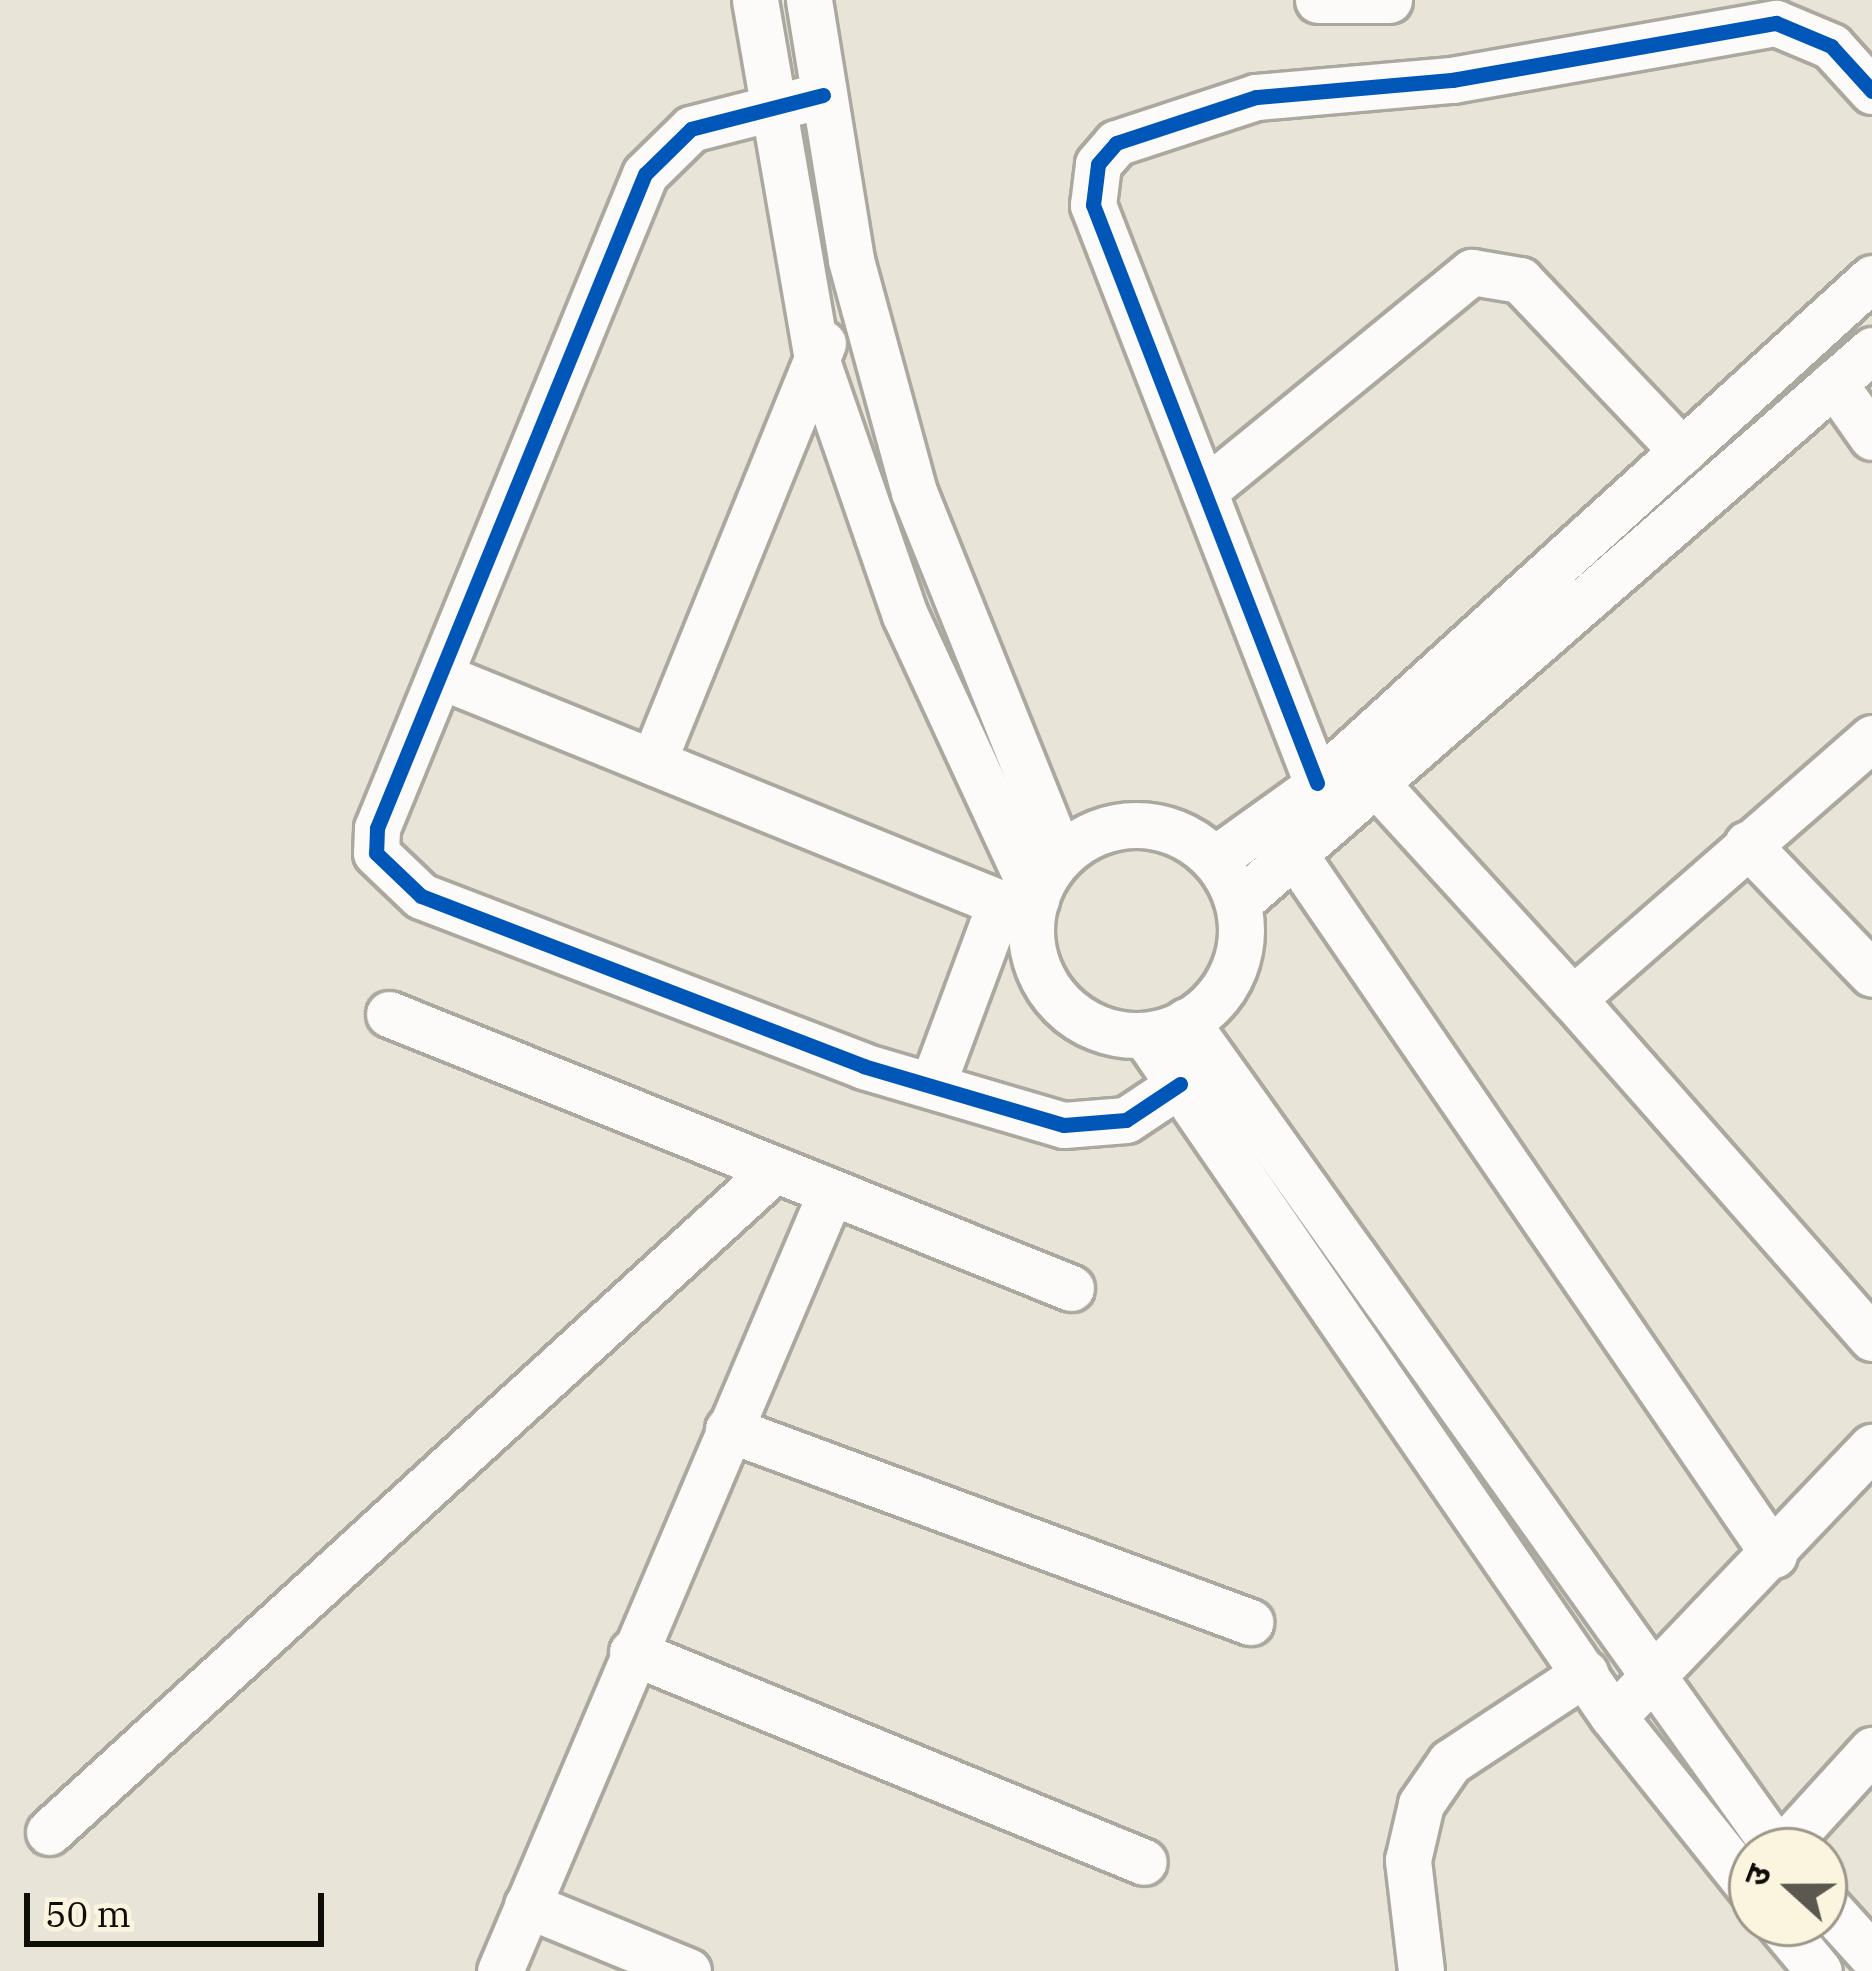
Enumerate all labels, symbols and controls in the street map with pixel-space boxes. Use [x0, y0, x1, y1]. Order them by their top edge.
north arrow [1728, 1827, 1848, 1947]
text: उ [1733, 1858, 1780, 1892]
scale bar [30, 1869, 330, 1943]
text: 50 m [45, 1890, 131, 1937]

